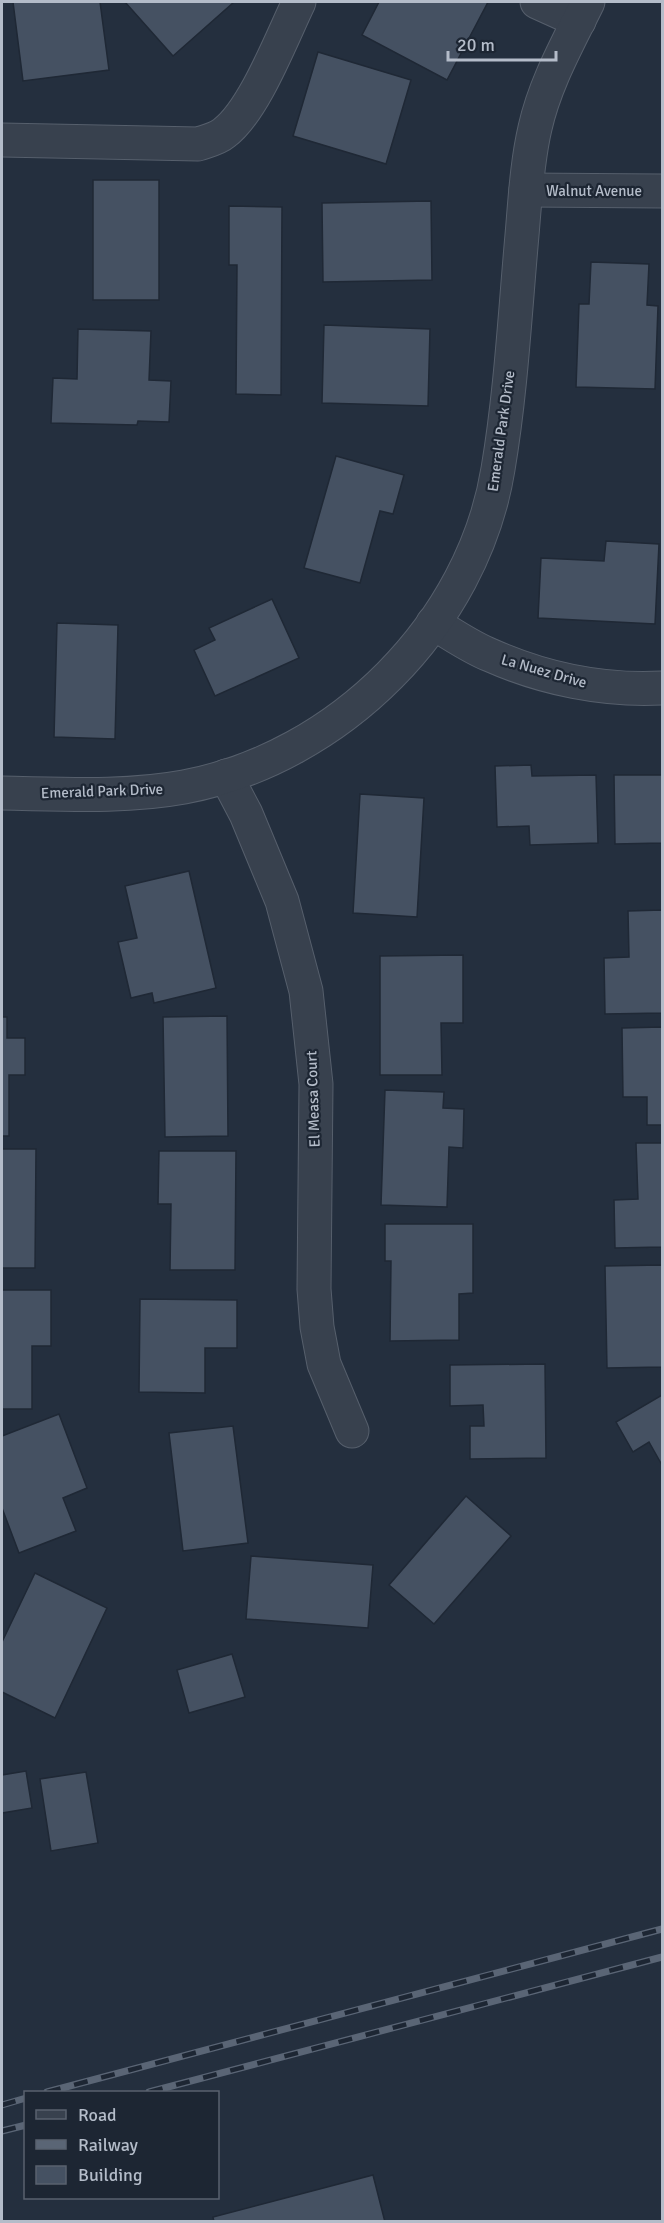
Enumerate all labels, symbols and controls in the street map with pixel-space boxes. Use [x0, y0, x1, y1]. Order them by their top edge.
scale bar [448, 24, 556, 62]
text: 20 m [457, 34, 495, 56]
street label: Walnut Avenue [546, 182, 642, 200]
street label: Emerald Park Drive [484, 369, 518, 493]
street label: La Nuez Drive [499, 650, 589, 692]
street label: Emerald Park Drive [41, 780, 163, 802]
street label: El Measa Court [302, 1050, 324, 1148]
legend [24, 2091, 219, 2199]
text: Road [78, 2104, 117, 2126]
text: Railway [78, 2134, 139, 2156]
text: Building [78, 2164, 142, 2186]

